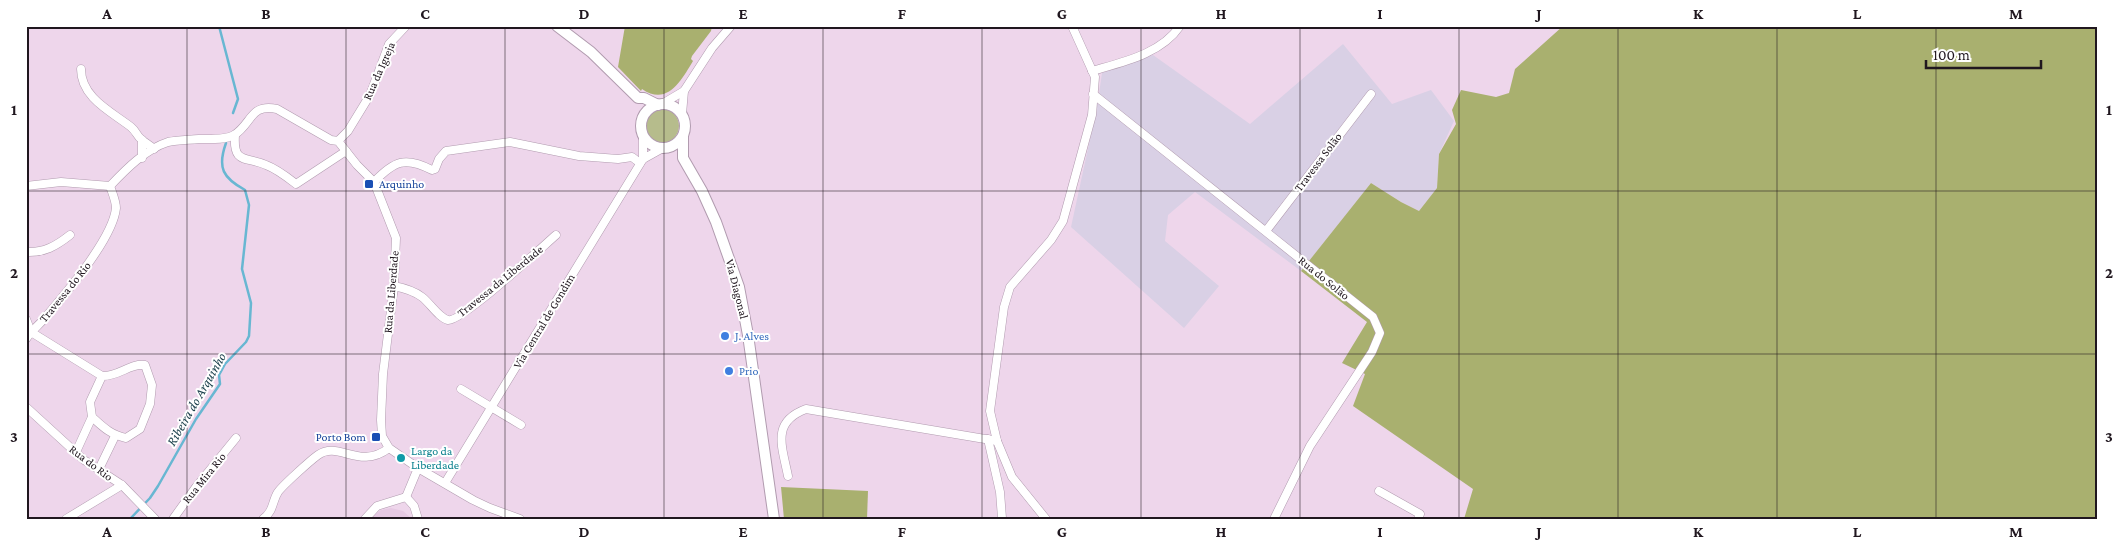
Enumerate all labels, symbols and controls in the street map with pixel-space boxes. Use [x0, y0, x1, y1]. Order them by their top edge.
text: A [101, 5, 112, 22]
text: B [261, 5, 271, 22]
text: C [420, 5, 430, 22]
text: D [578, 5, 590, 22]
text: E [738, 5, 748, 22]
text: F [898, 5, 907, 22]
text: G [1057, 5, 1067, 22]
text: H [1216, 5, 1227, 22]
text: I [1377, 5, 1383, 22]
text: J [1534, 5, 1542, 22]
text: K [1693, 5, 1704, 22]
text: L [1853, 5, 1862, 22]
text: M [2009, 5, 2023, 22]
scale bar [1926, 38, 2040, 70]
street label: Rua da Igreja [360, 39, 398, 102]
text: 100 m [1933, 47, 1970, 63]
text: 1 [11, 101, 17, 118]
text: 1 [2106, 101, 2112, 118]
street label: Travessa Solão [1291, 130, 1345, 194]
place label: Arquinho [379, 177, 424, 191]
marker: Arquinho [363, 178, 375, 190]
street label: Travessa da Liberdade [454, 242, 546, 320]
street label: Rua da Liberdade [380, 250, 402, 334]
street label: Rua do Solão [1296, 253, 1352, 303]
street label: Via Diagonal [723, 258, 751, 320]
street label: Travessa do Rio [36, 259, 94, 325]
text: 2 [10, 264, 18, 281]
text: 2 [2105, 264, 2113, 281]
street label: Via Central de Gondim [510, 271, 578, 371]
place label: J. Alves [734, 329, 769, 343]
marker: J. Alves [719, 330, 731, 342]
water label: Ribeira do Arquinho [163, 349, 229, 449]
place label: Prio [739, 364, 758, 378]
marker: Prio [723, 365, 735, 377]
text: 3 [10, 428, 18, 445]
text: 3 [2105, 428, 2113, 445]
place label: Porto Bom [316, 430, 366, 444]
marker: Porto Bom [370, 431, 382, 443]
street label: Rua do Rio [66, 442, 116, 484]
place label: Largo da Liberdade [411, 444, 459, 472]
street label: Rua Mira Rio [179, 450, 229, 506]
marker: Largo da Liberdade [395, 452, 407, 464]
text: A [101, 523, 112, 540]
text: B [261, 523, 271, 540]
text: C [420, 523, 430, 540]
text: D [578, 523, 590, 540]
text: E [738, 523, 748, 540]
text: F [898, 523, 907, 540]
text: G [1057, 523, 1067, 540]
text: H [1216, 523, 1227, 540]
text: I [1377, 523, 1383, 540]
text: J [1534, 523, 1542, 540]
text: K [1693, 523, 1704, 540]
text: L [1853, 523, 1862, 540]
text: M [2009, 523, 2023, 540]

